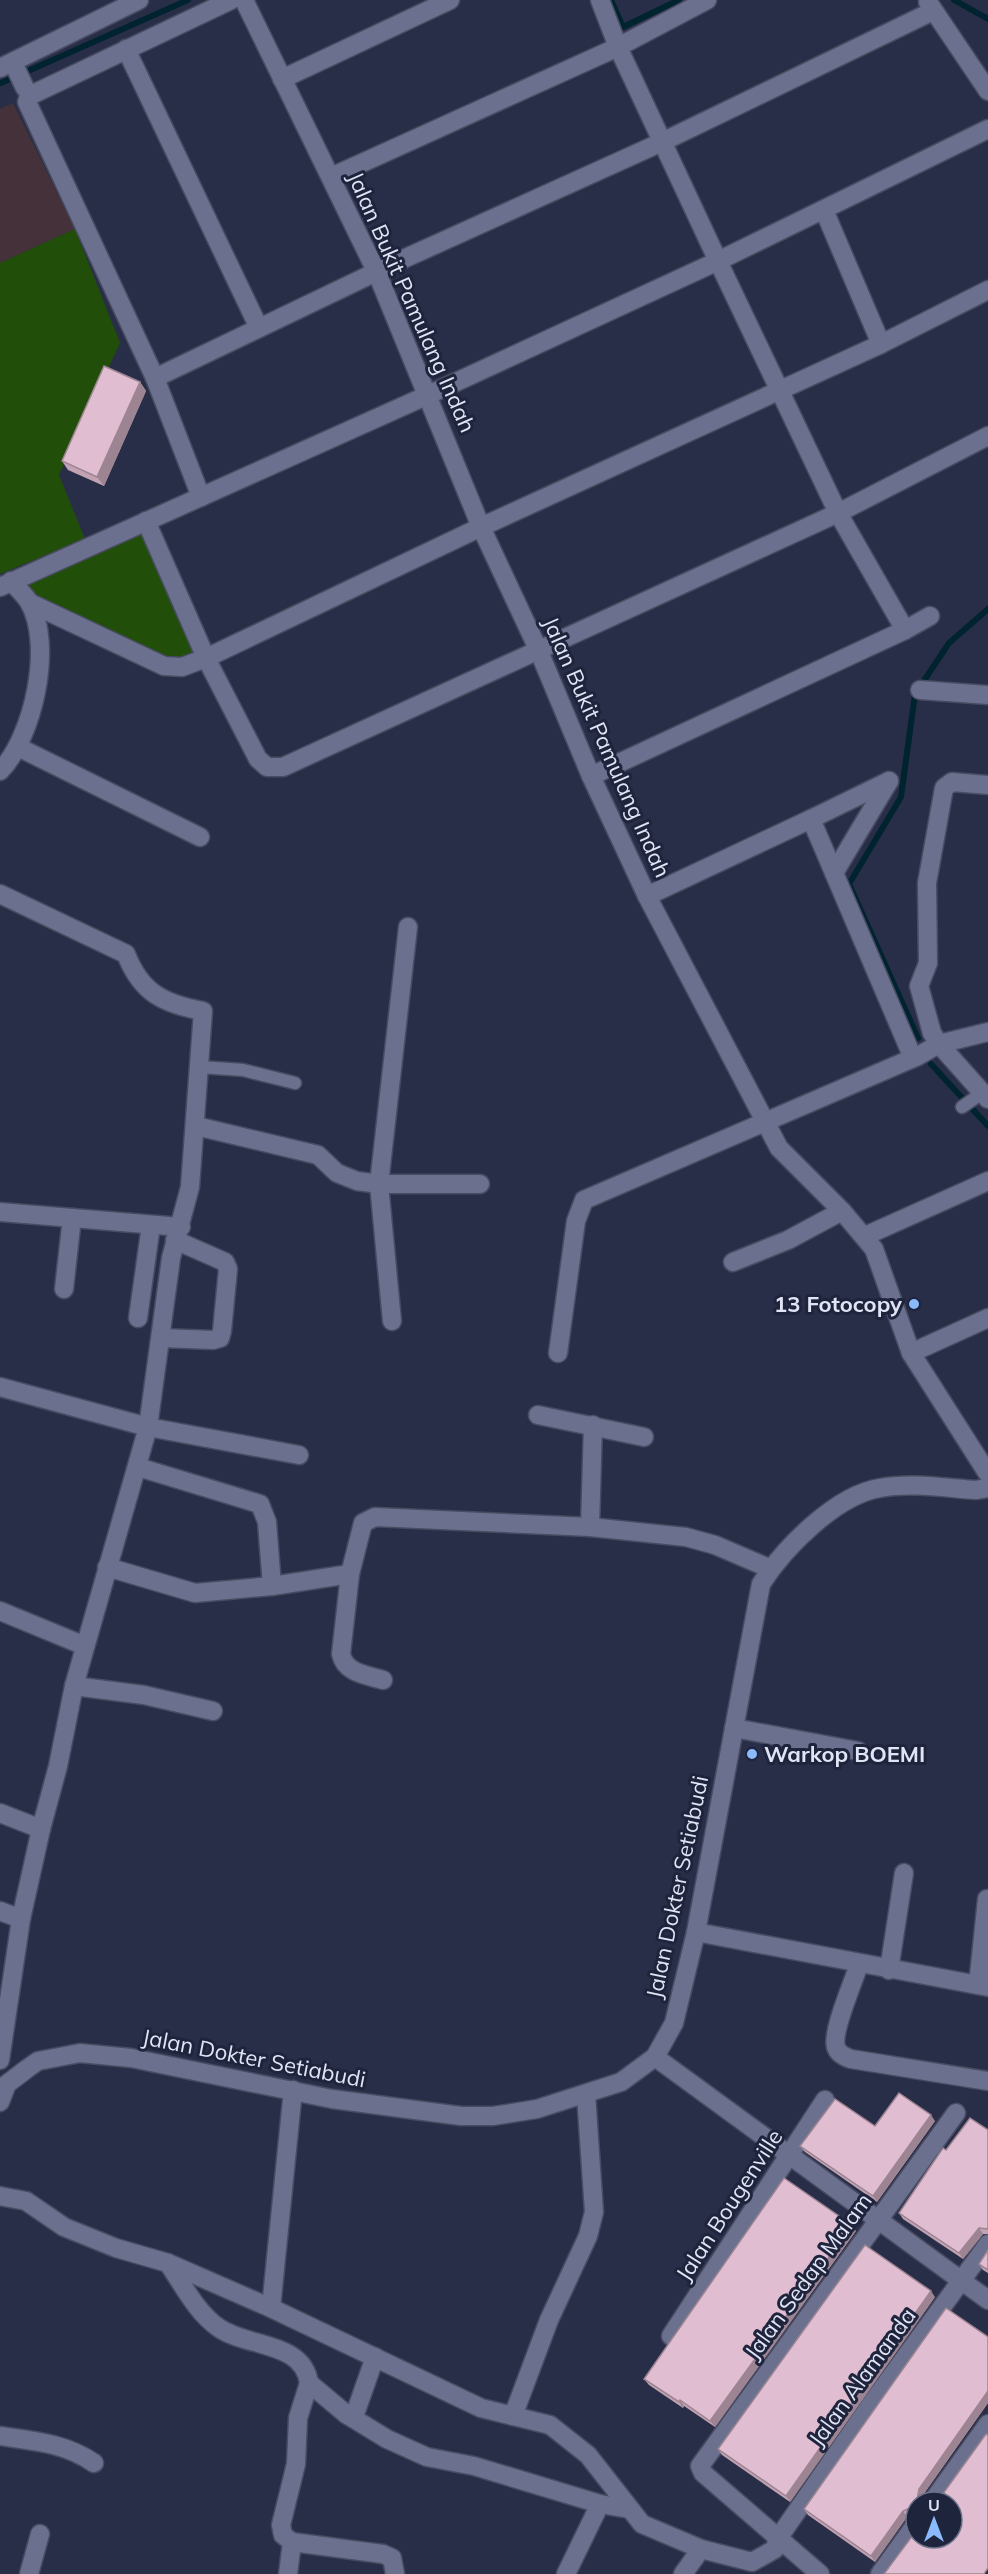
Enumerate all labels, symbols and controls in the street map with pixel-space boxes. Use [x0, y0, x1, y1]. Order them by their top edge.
street label: Jalan Bukit Pamulang Indah [342, 167, 482, 437]
street label: Jalan Bukit Pamulang Indah [537, 612, 677, 882]
place label: 13 Fotocopy [774, 1290, 902, 1318]
marker: 13 Fotocopy [907, 1297, 921, 1311]
place label: Warkop BOEMI [764, 1740, 925, 1768]
marker: Warkop BOEMI [745, 1747, 759, 1761]
street label: Jalan Dokter Setiabudi [640, 1773, 714, 2001]
street label: Jalan Dokter Setiabudi [140, 2023, 368, 2093]
street label: Jalan Bougenville [670, 2124, 788, 2286]
street label: Jalan Sedap Malam [738, 2188, 878, 2364]
street label: Jalan Alamanda [802, 2302, 922, 2452]
north arrow [904, 2490, 964, 2550]
text: U [928, 2495, 940, 2515]

